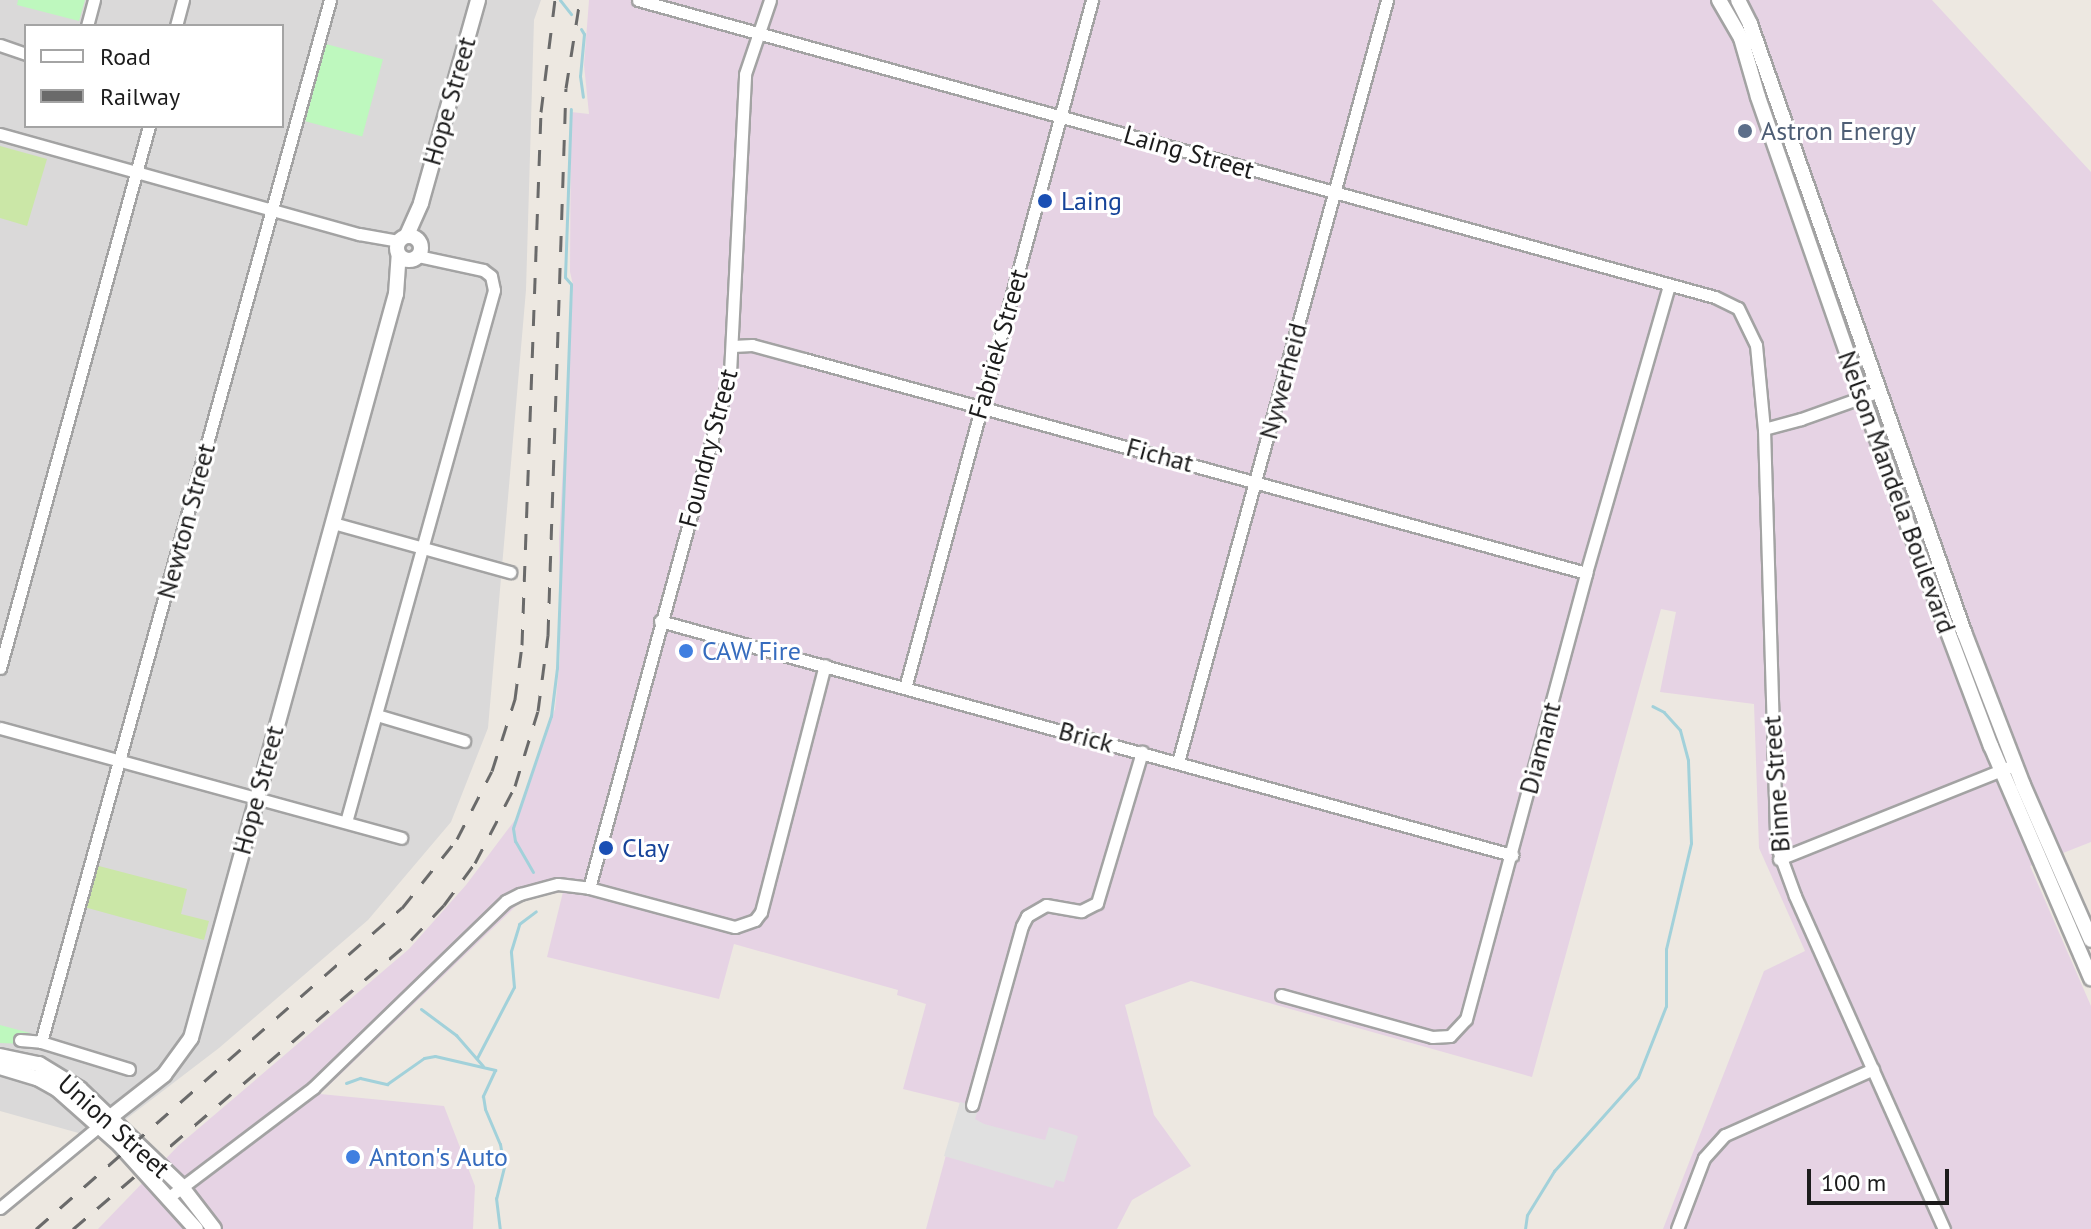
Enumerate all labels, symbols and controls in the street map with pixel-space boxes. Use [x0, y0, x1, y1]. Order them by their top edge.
legend [24, 24, 284, 128]
street label: Hope Street [416, 33, 482, 169]
text: Road [100, 41, 151, 72]
text: Railway [100, 81, 180, 112]
place label: Astron Energy [1761, 115, 1916, 147]
street label: Laing Street [1120, 118, 1258, 186]
marker: Astron Energy [1736, 122, 1754, 140]
place label: Laing [1061, 185, 1122, 217]
marker: Laing [1036, 192, 1054, 210]
street label: Fabriek Street [962, 265, 1034, 423]
street label: Nywerheid [1253, 319, 1313, 443]
street label: Nelson Mandela Boulevard [1831, 347, 1963, 637]
street label: Foundry Street [672, 365, 744, 531]
street label: Fichat [1123, 431, 1197, 479]
street label: Newton Street [150, 440, 222, 602]
place label: CAW Fire [702, 635, 802, 667]
marker: CAW Fire [677, 642, 695, 660]
street label: Diamant [1513, 699, 1567, 797]
street label: Brick [1055, 715, 1117, 759]
street label: Binne Street [1756, 715, 1796, 853]
street label: Hope Street [226, 722, 290, 858]
place label: Clay [622, 832, 669, 864]
marker: Clay [597, 839, 615, 857]
street label: Union Street [52, 1068, 176, 1184]
place label: Anton's Auto [369, 1141, 509, 1173]
marker: Anton's Auto [344, 1148, 362, 1166]
scale bar [1811, 1153, 1953, 1203]
text: 100 m [1821, 1167, 1886, 1198]

